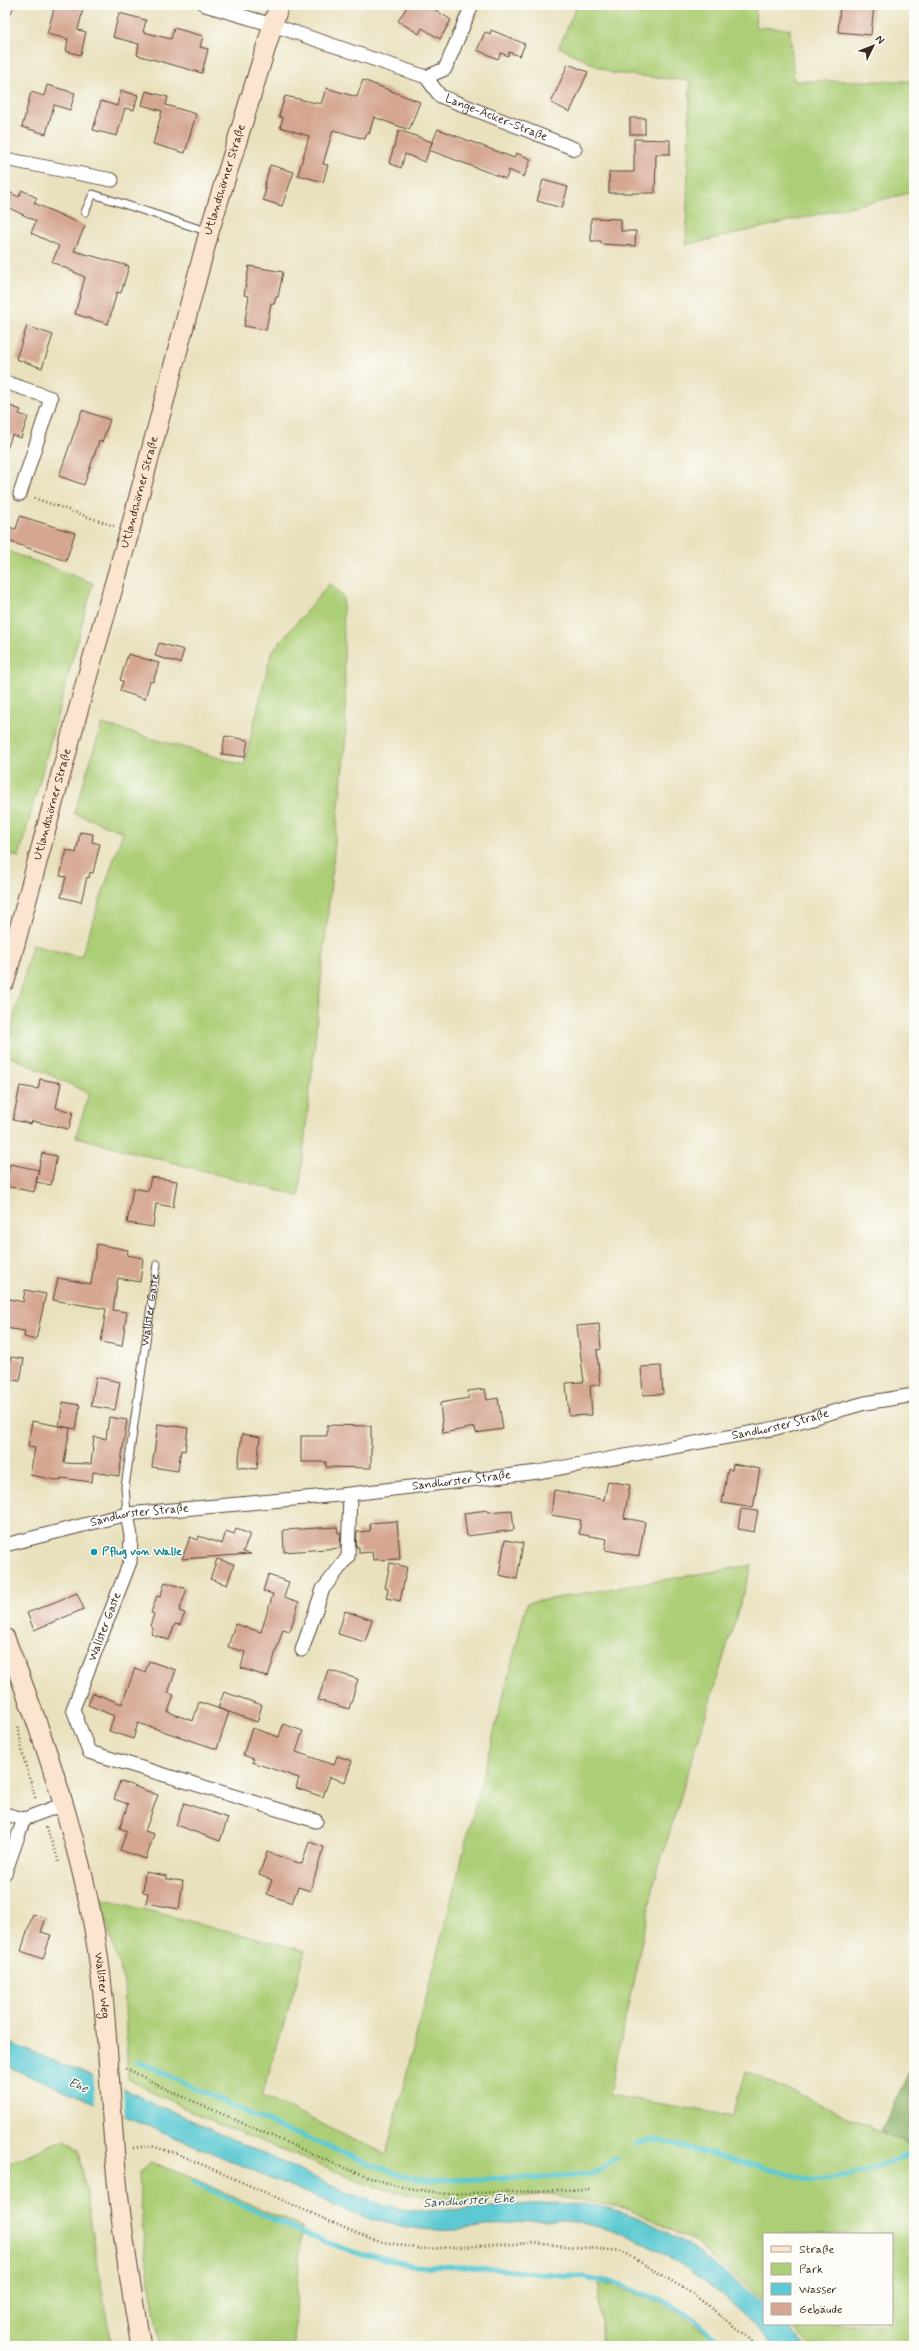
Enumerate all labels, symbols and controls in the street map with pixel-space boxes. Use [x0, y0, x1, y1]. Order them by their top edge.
north arrow [853, 26, 893, 66]
text: N [872, 32, 887, 47]
street label: Lange-Äcker-Straße [443, 91, 550, 145]
street label: Utlandshörner Straße [200, 122, 250, 237]
street label: Utlandshörner Straße [117, 434, 163, 550]
street label: Utlandshörner Straße [30, 746, 76, 862]
street label: Wallster Gaste [137, 1273, 164, 1347]
street label: Sandhorster Straße [730, 1405, 831, 1444]
street label: Sandhorster Straße [411, 1467, 512, 1495]
street label: Sandhorster Straße [89, 1500, 189, 1531]
place label: Pflug von Walle [102, 1544, 182, 1560]
marker: Pflug von Walle [89, 1547, 99, 1557]
street label: Wallster Gaste [84, 1590, 126, 1664]
street label: Wallster Weg [90, 1952, 113, 2019]
water label: Ehe [66, 2074, 92, 2098]
water label: Sandhorster Ehe [423, 2190, 516, 2212]
legend [763, 2233, 893, 2325]
text: Straße [799, 2242, 834, 2258]
text: Park [799, 2262, 823, 2278]
text: Wasser [799, 2282, 837, 2298]
text: Gebäude [799, 2302, 842, 2318]

